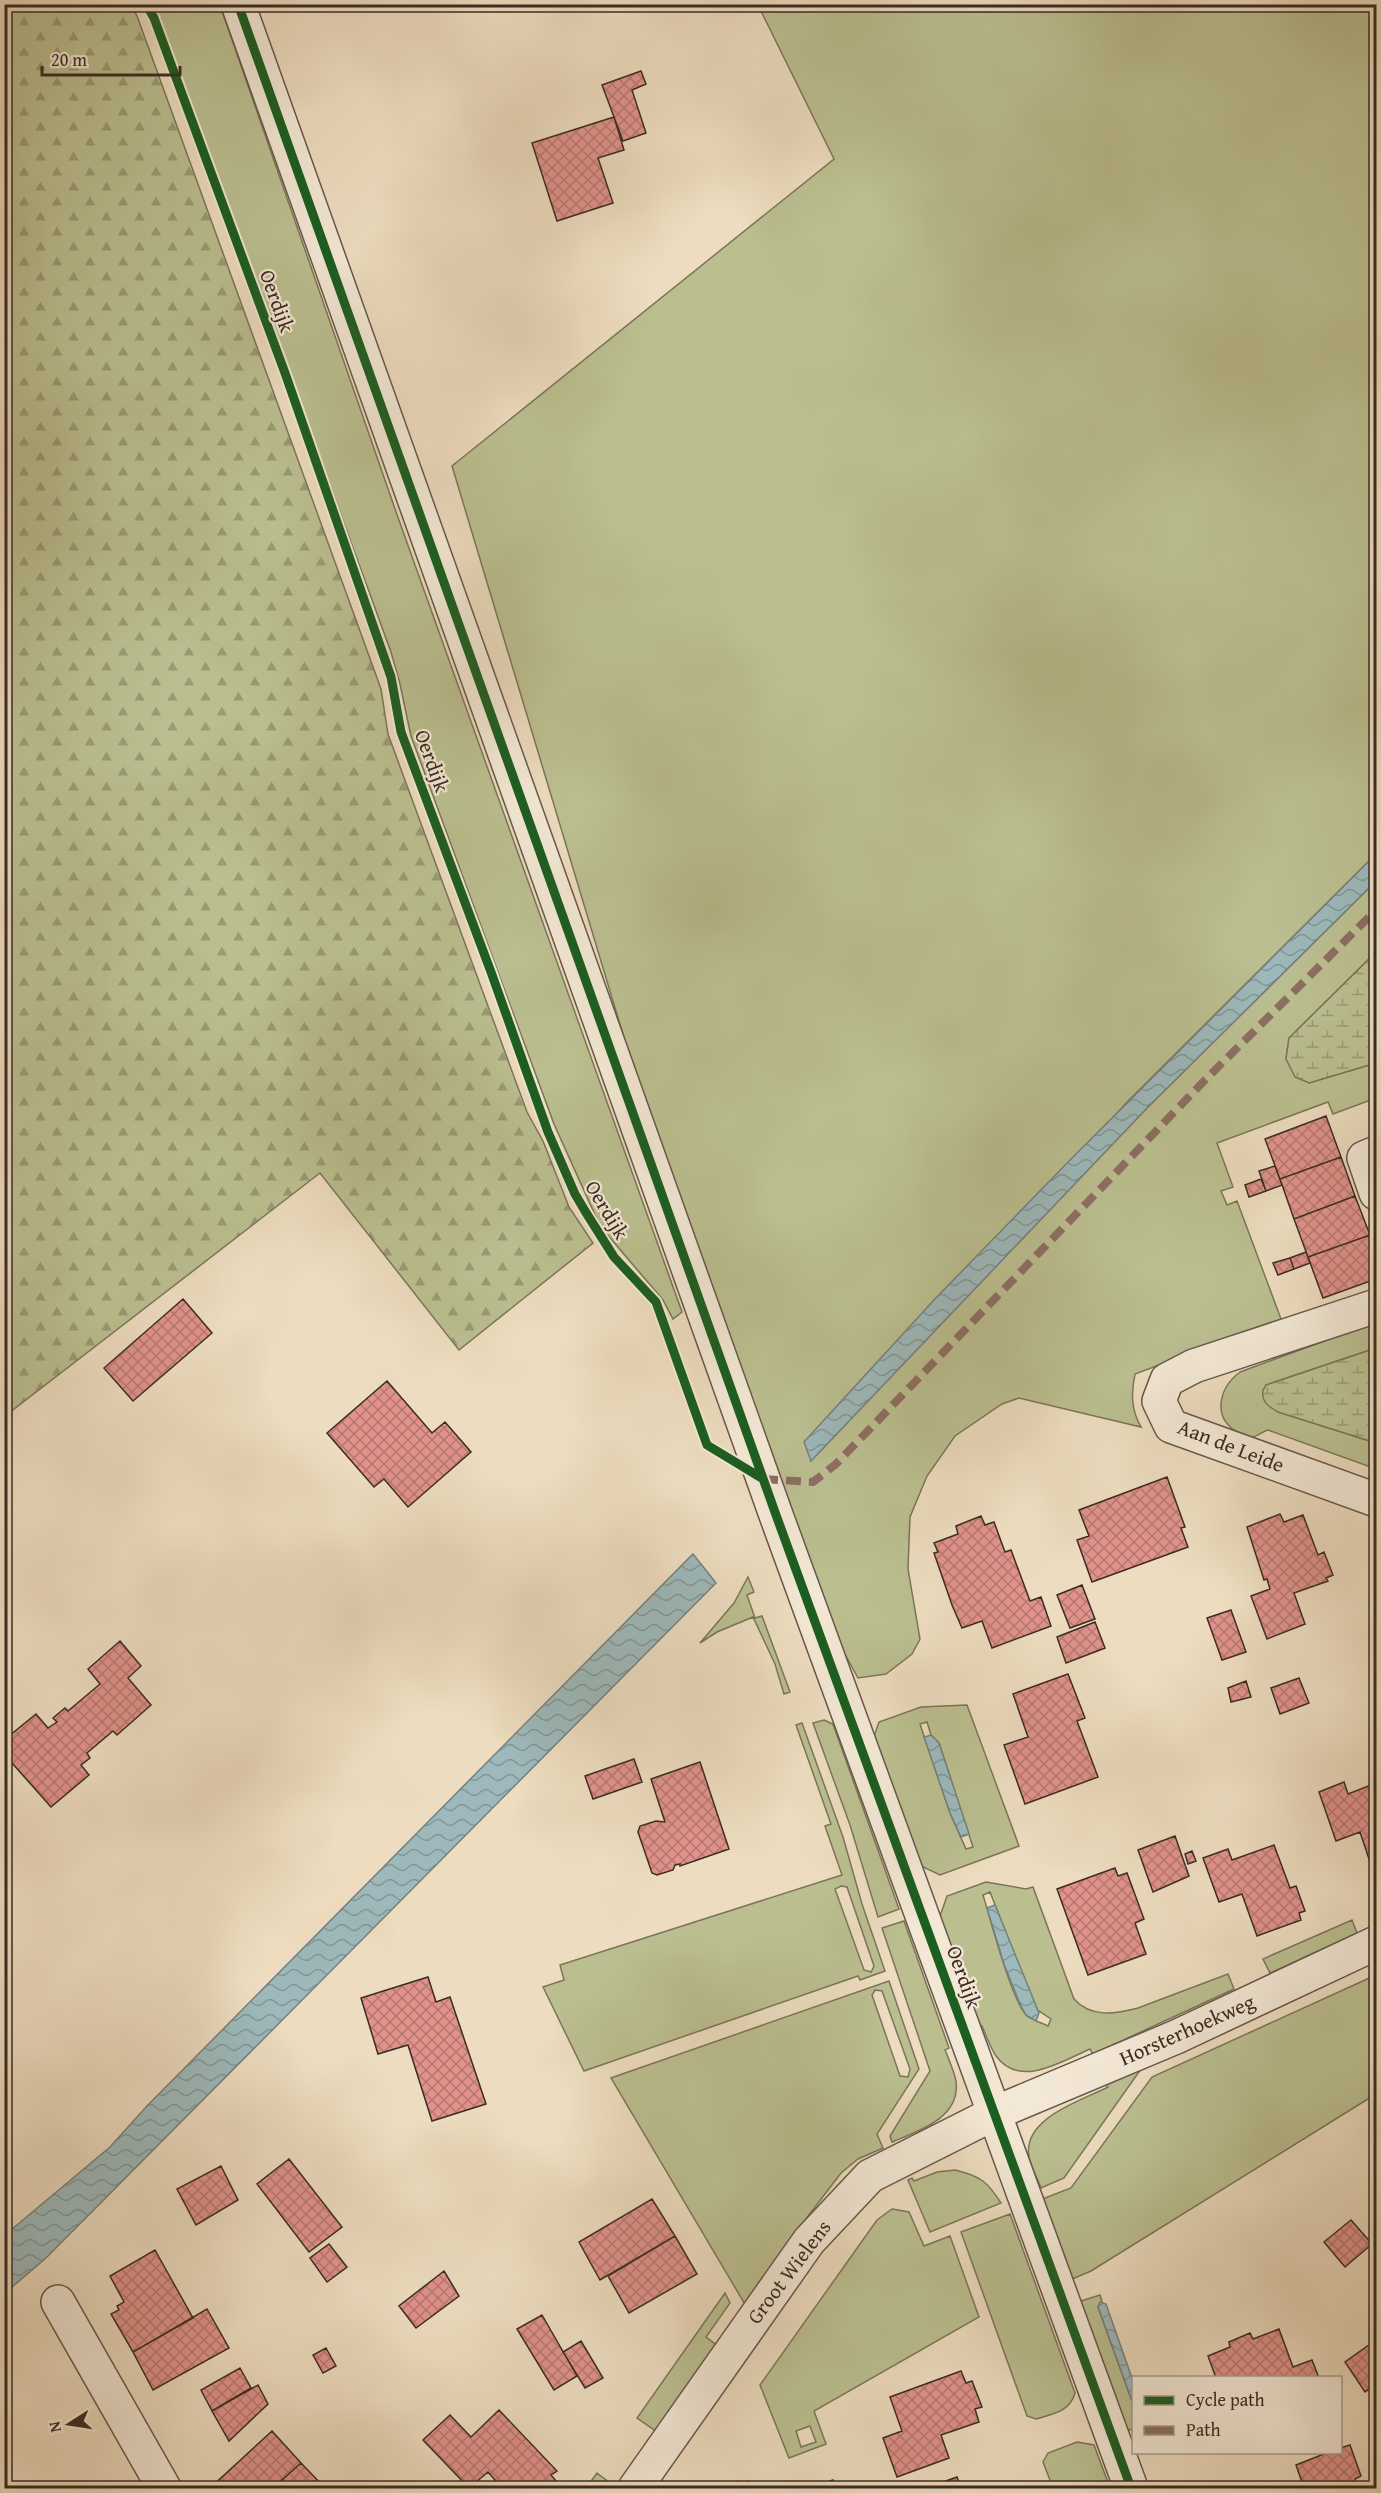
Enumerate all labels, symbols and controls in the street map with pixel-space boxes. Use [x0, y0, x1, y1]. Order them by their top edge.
scale bar [42, 39, 180, 77]
text: 20 m [51, 46, 87, 73]
street label: Oerdijk [252, 265, 303, 337]
street label: Oerdijk [407, 725, 458, 797]
street label: Oerdijk [578, 1174, 637, 1246]
street label: Aan de Leide [1173, 1411, 1289, 1480]
street label: Oerdijk [939, 1941, 990, 2013]
street label: Horsterhoekweg [1114, 1986, 1260, 2073]
street label: Groot Wielens [739, 2213, 838, 2330]
legend [1132, 2376, 1342, 2454]
text: Cycle path [1186, 2386, 1265, 2413]
north arrow [39, 2394, 99, 2454]
text: Path [1186, 2416, 1221, 2443]
text: N [41, 2419, 67, 2435]

